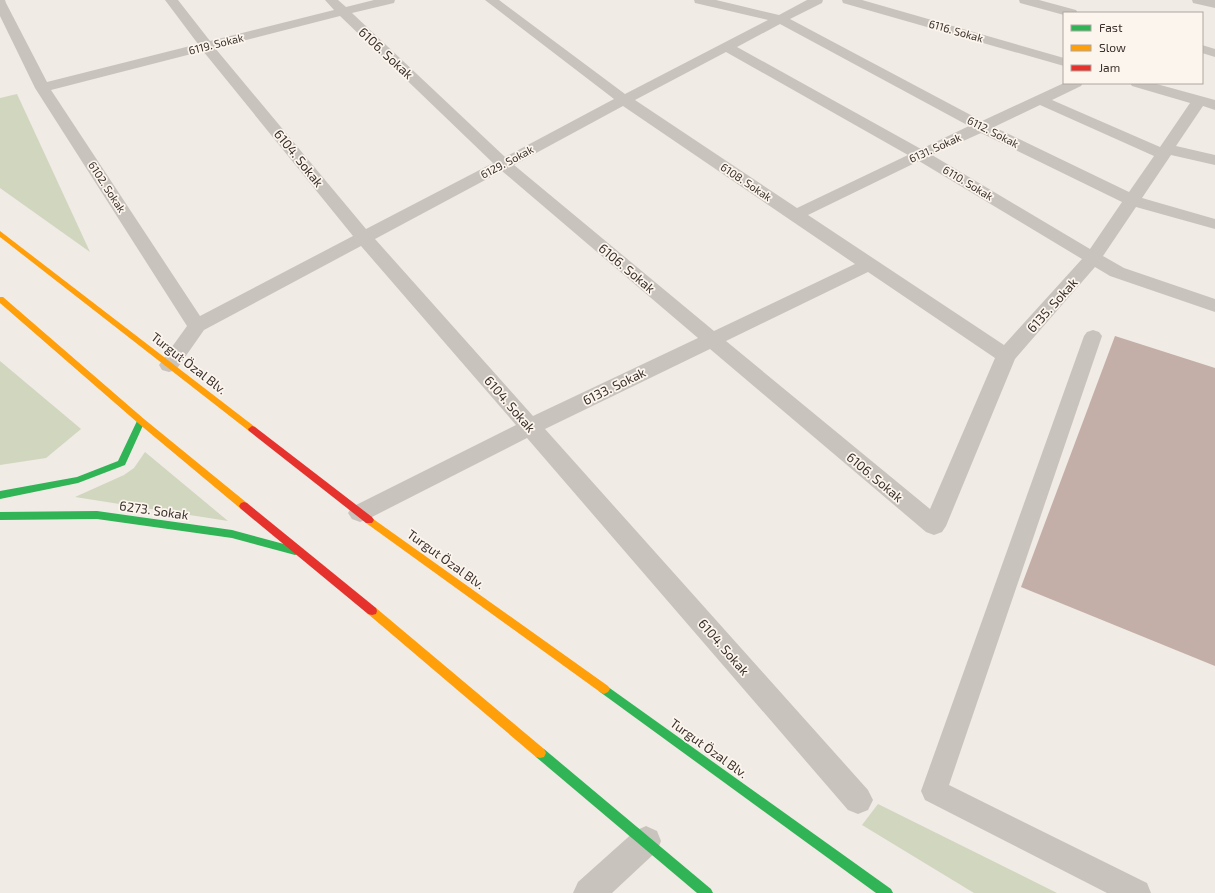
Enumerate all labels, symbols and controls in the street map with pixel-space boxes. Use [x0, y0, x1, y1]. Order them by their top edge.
legend [1063, 12, 1203, 84]
street label: 6116. Sokak [927, 17, 985, 45]
text: Fast [1099, 20, 1123, 34]
street label: 6106. Sokak [355, 24, 417, 83]
street label: 6119. Sokak [187, 30, 245, 57]
text: Slow [1099, 40, 1126, 54]
text: Jam [1099, 60, 1120, 74]
street label: 6112. Sokak [965, 113, 1021, 150]
street label: 6104. Sokak [271, 126, 327, 190]
street label: 6131. Sokak [907, 130, 963, 165]
street label: 6129. Sokak [478, 142, 536, 181]
street label: 6102. Sokak [86, 159, 129, 215]
street label: 6108. Sokak [718, 160, 775, 204]
street label: 6110. Sokak [941, 162, 996, 203]
street label: 6106. Sokak [596, 240, 659, 296]
street label: 6135. Sokak [1023, 274, 1081, 336]
street label: Turgut Özal Blv. [148, 329, 230, 397]
street label: 6133. Sokak [580, 364, 648, 408]
street label: 6104. Sokak [481, 373, 539, 436]
street label: 6106. Sokak [844, 449, 907, 505]
street label: 6273. Sokak [118, 497, 190, 523]
street label: Turgut Özal Blv. [404, 526, 488, 592]
street label: 6104. Sokak [695, 616, 753, 679]
street label: Turgut Özal Blv. [667, 715, 751, 781]

